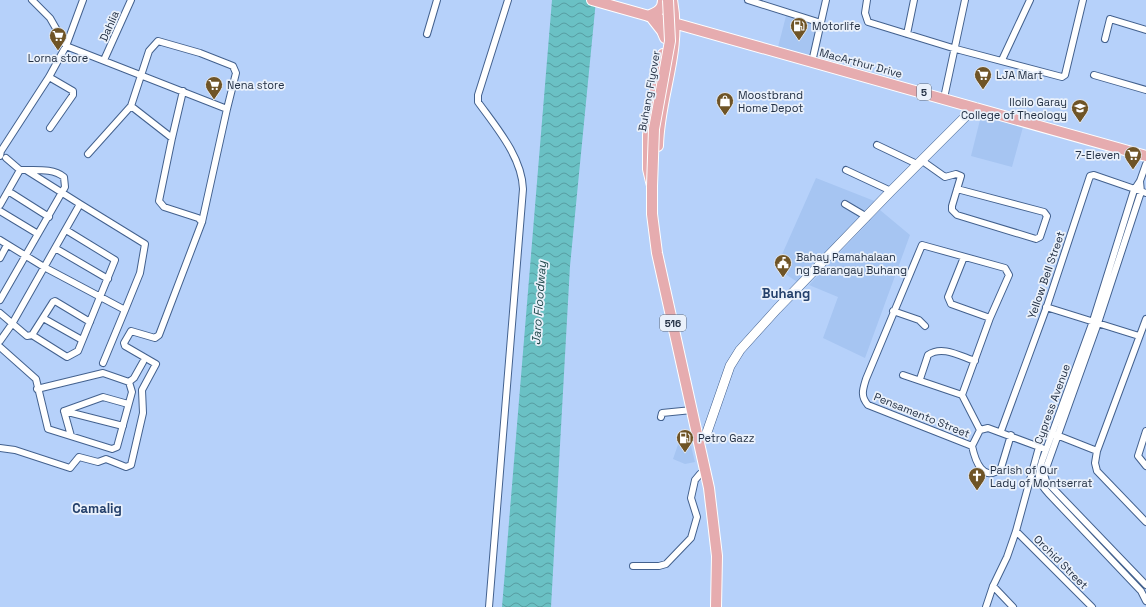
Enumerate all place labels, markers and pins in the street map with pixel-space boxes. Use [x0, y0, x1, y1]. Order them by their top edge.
fuel station icon: Motorlife [789, 16, 809, 41]
place label: Motorlife [812, 19, 860, 33]
supermarket icon: Lorna store [48, 26, 68, 51]
place label: Lorna store [28, 51, 88, 65]
supermarket icon: LJA Mart [973, 65, 993, 90]
place label: LJA Mart [996, 68, 1043, 82]
supermarket icon: Nena store [204, 75, 224, 100]
place label: Nena store [227, 78, 285, 92]
place label: Moostbrand Home Depot [738, 88, 803, 115]
shop icon: Moostbrand Home Depot [715, 91, 735, 116]
place label: Iloilo Garay College of Theology [961, 95, 1067, 122]
school or university icon: Iloilo Garay College of Theology [1070, 98, 1090, 123]
supermarket icon: 7-Eleven [1123, 145, 1143, 170]
place label: 7-Eleven [1075, 148, 1120, 162]
place label: Bahay Pamahalaan ng Barangay Buhang [796, 250, 907, 277]
public building icon: Bahay Pamahalaan ng Barangay Buhang [773, 253, 793, 278]
fuel station icon: Petro Gazz [675, 428, 695, 453]
place label: Petro Gazz [698, 431, 755, 445]
place label: Parish of Our Lady of Montserrat [990, 463, 1093, 490]
church icon: Parish of Our Lady of Montserrat [967, 466, 987, 491]

